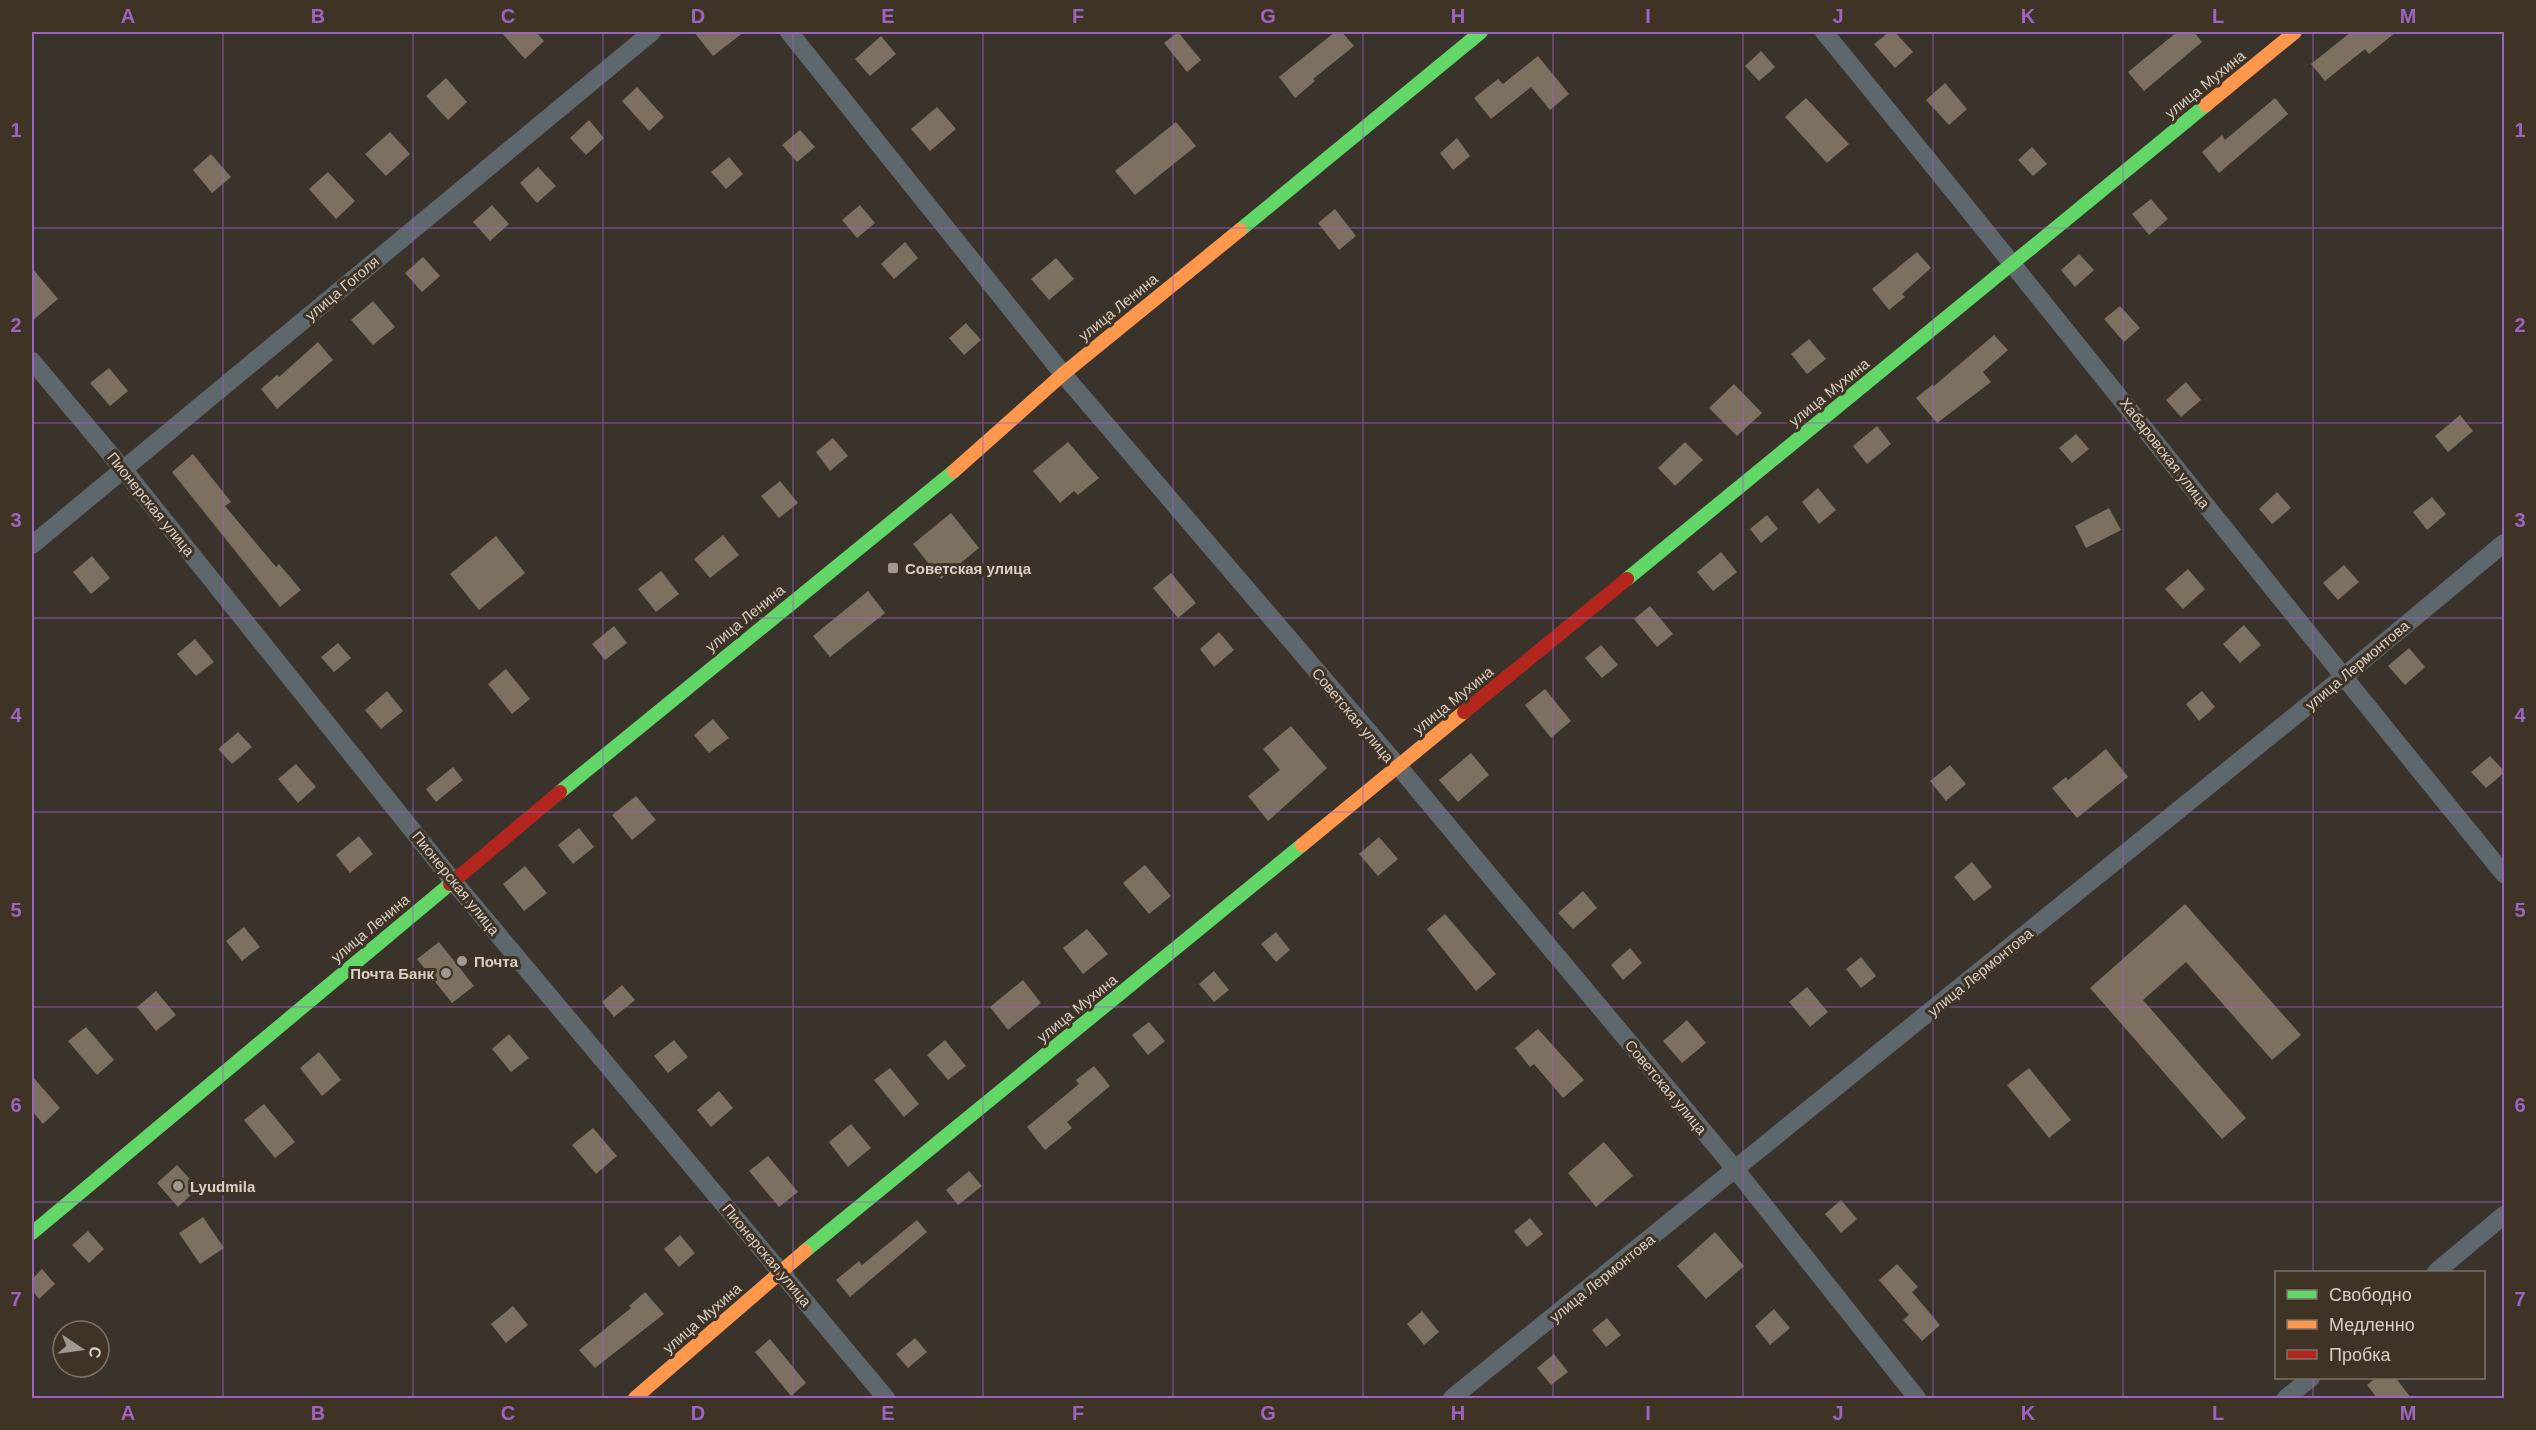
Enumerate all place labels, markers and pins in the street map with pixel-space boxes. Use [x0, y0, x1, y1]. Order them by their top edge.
place label: Советская улица [905, 560, 1032, 577]
marker: Советская улица [886, 561, 900, 575]
place label: Почта [474, 953, 519, 970]
marker: Почта [455, 954, 469, 968]
place label: Почта Банк [350, 965, 434, 982]
marker: Почта Банк [439, 966, 453, 980]
place label: Lyudmila [190, 1178, 256, 1195]
marker: Lyudmila [171, 1179, 185, 1193]

